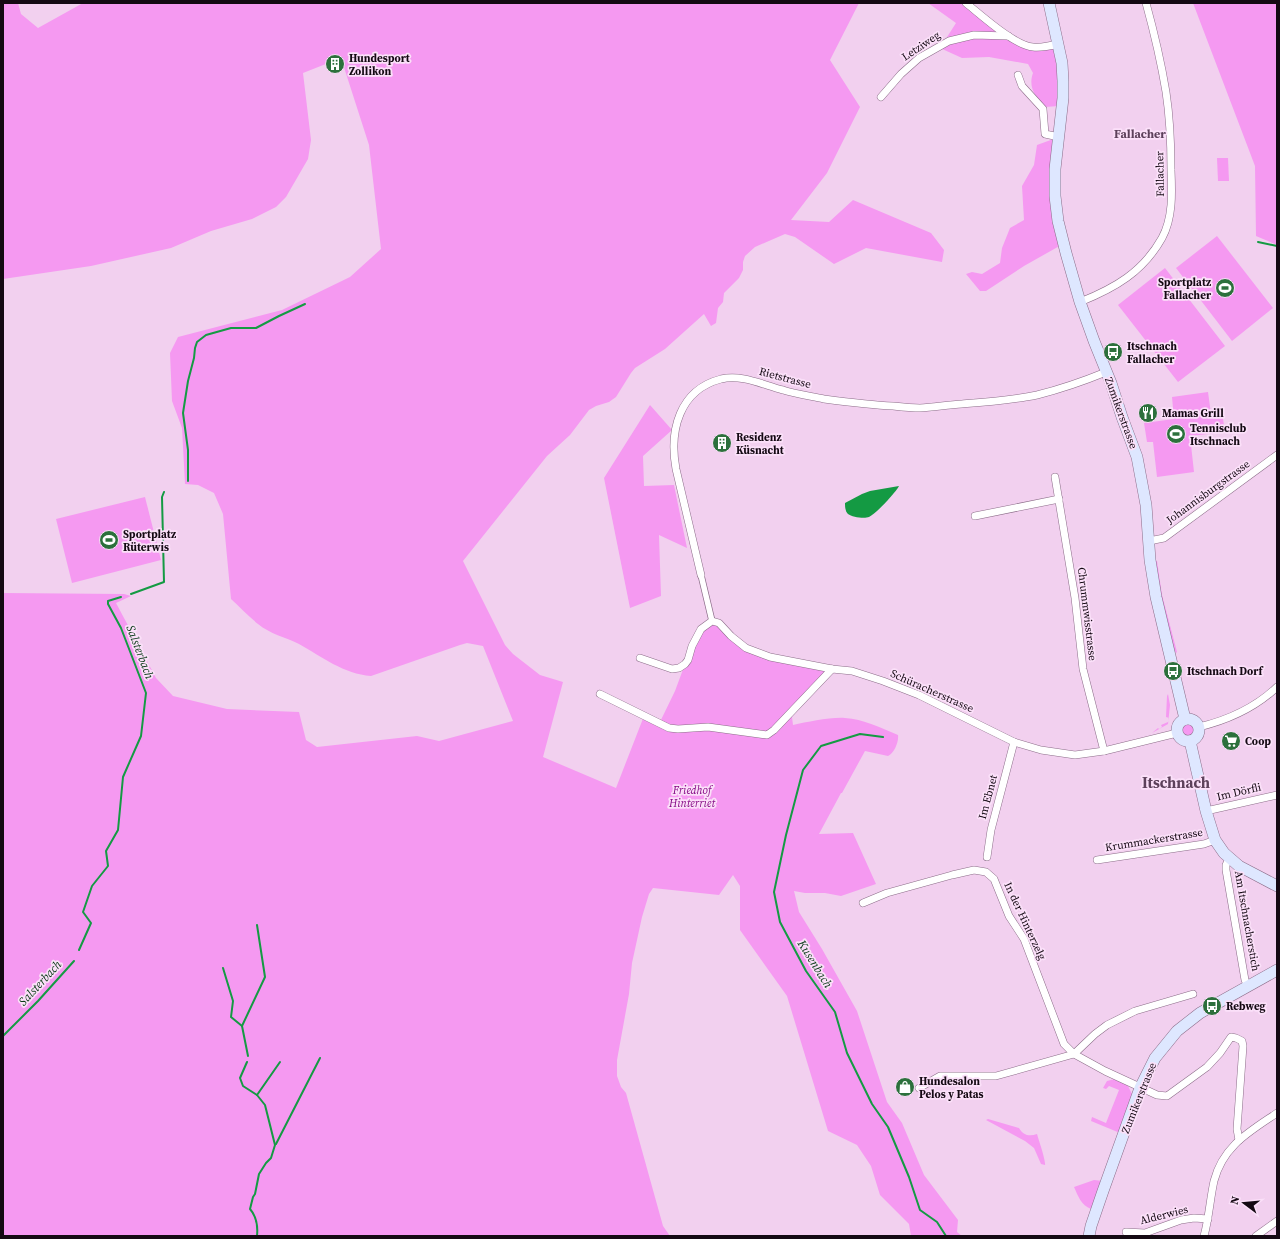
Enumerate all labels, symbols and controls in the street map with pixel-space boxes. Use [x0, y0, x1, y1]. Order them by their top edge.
street label: Letziweg [899, 27, 943, 64]
place label: Hundesport Zollikon [349, 51, 411, 79]
building icon: Hundesport Zollikon [324, 53, 346, 75]
district label: Fallacher [1114, 126, 1166, 142]
street label: Fallacher [1152, 151, 1168, 197]
place label: Sportplatz Fallacher [1158, 275, 1212, 303]
sports icon: Sportplatz Fallacher [1214, 277, 1236, 299]
place label: Itschnach Fallacher [1127, 339, 1177, 367]
bus stop icon: Itschnach Fallacher [1102, 341, 1124, 363]
street label: Rietstrasse [757, 364, 813, 392]
street label: Zumikerstrasse [1101, 375, 1141, 451]
restaurant icon: Mamas Grill [1137, 402, 1159, 424]
place label: Mamas Grill [1162, 406, 1224, 421]
place label: Tennisclub Itschnach [1190, 421, 1246, 449]
sports icon: Tennisclub Itschnach [1165, 423, 1187, 445]
place label: Residenz Küsnacht [736, 430, 785, 458]
building icon: Residenz Küsnacht [711, 432, 733, 454]
street label: Johannisburgstrasse [1162, 456, 1253, 528]
place label: Sportplatz Rüterwis [123, 527, 176, 555]
sports icon: Sportplatz Rüterwis [98, 529, 120, 551]
street label: Chrummwisstrasse [1074, 566, 1100, 662]
water label: Salsterbach [122, 623, 158, 682]
bus stop icon: Itschnach Dorf [1162, 660, 1184, 682]
place label: Itschnach Dorf [1187, 664, 1264, 679]
street label: Schüracherstrasse [888, 666, 976, 716]
supermarket icon: Coop [1220, 730, 1242, 752]
place label: Coop [1245, 734, 1271, 749]
district label: Itschnach [1142, 772, 1210, 793]
street label: Im Ebnet [975, 773, 1001, 821]
street label: Im Dörfli [1215, 780, 1263, 804]
park label: Friedhof Hinterriet [668, 783, 715, 811]
street label: Krummackerstrasse [1104, 825, 1204, 855]
street label: Am Itschnacherstich [1231, 870, 1263, 973]
street label: In der Hinterzelg [1000, 880, 1050, 963]
water label: Kusenbach [793, 936, 836, 991]
water label: Salsterbach [15, 957, 65, 1009]
bus stop icon: Rebweg [1201, 995, 1223, 1017]
place label: Rebweg [1226, 999, 1266, 1014]
street label: Zumikerstrasse [1118, 1060, 1160, 1136]
place label: Hundesalon Pelos y Patas [919, 1074, 984, 1102]
shop icon: Hundesalon Pelos y Patas [894, 1076, 916, 1098]
north arrow [1224, 1183, 1264, 1223]
text: N [1227, 1194, 1243, 1206]
street label: Alderwies [1138, 1202, 1190, 1228]

